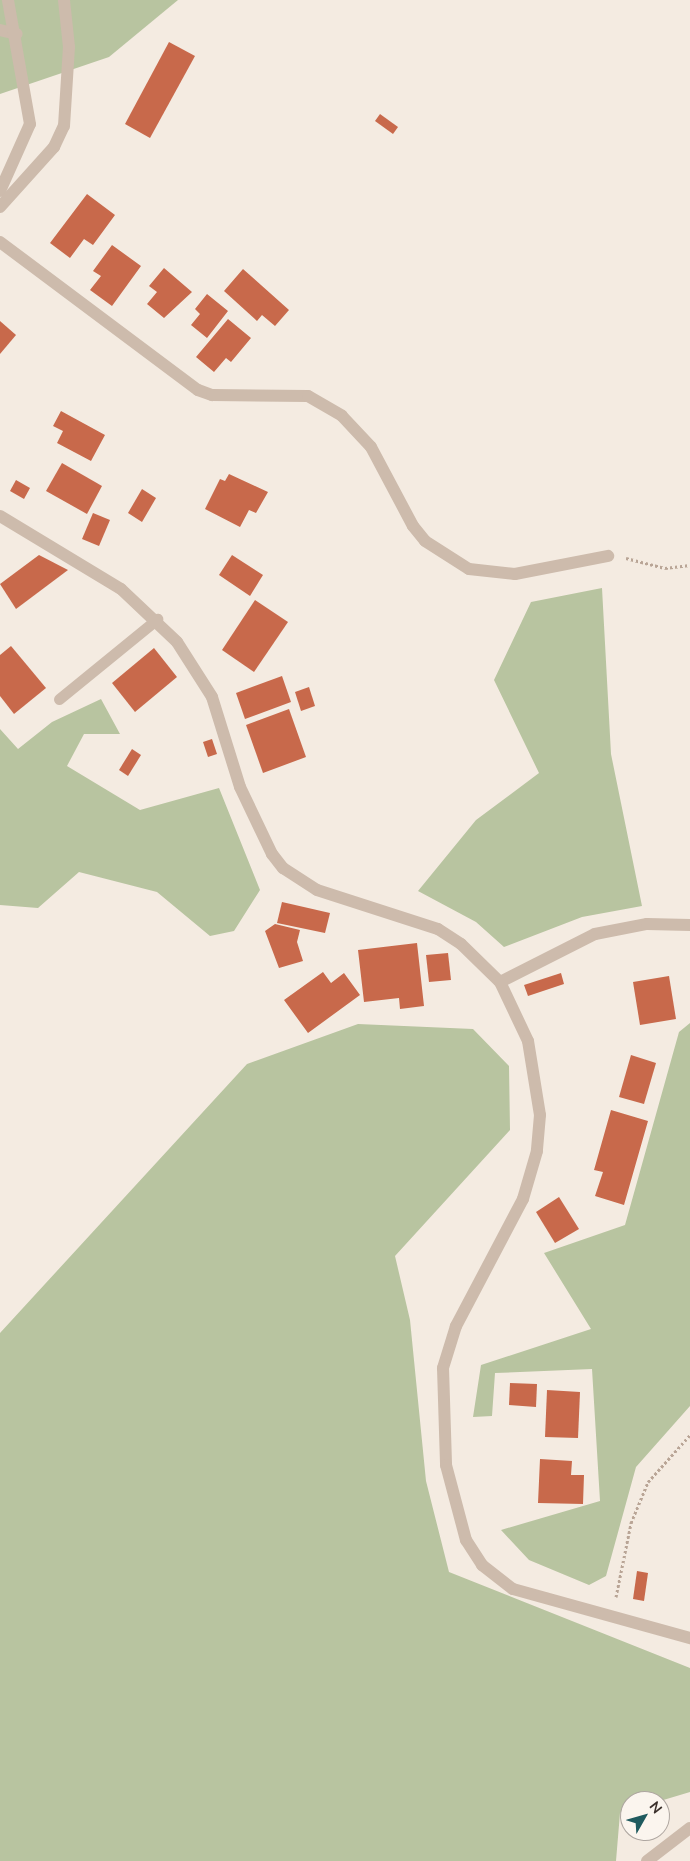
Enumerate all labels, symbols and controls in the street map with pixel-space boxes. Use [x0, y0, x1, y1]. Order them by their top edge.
north arrow [620, 1791, 670, 1841]
text: N [646, 1798, 666, 1817]

